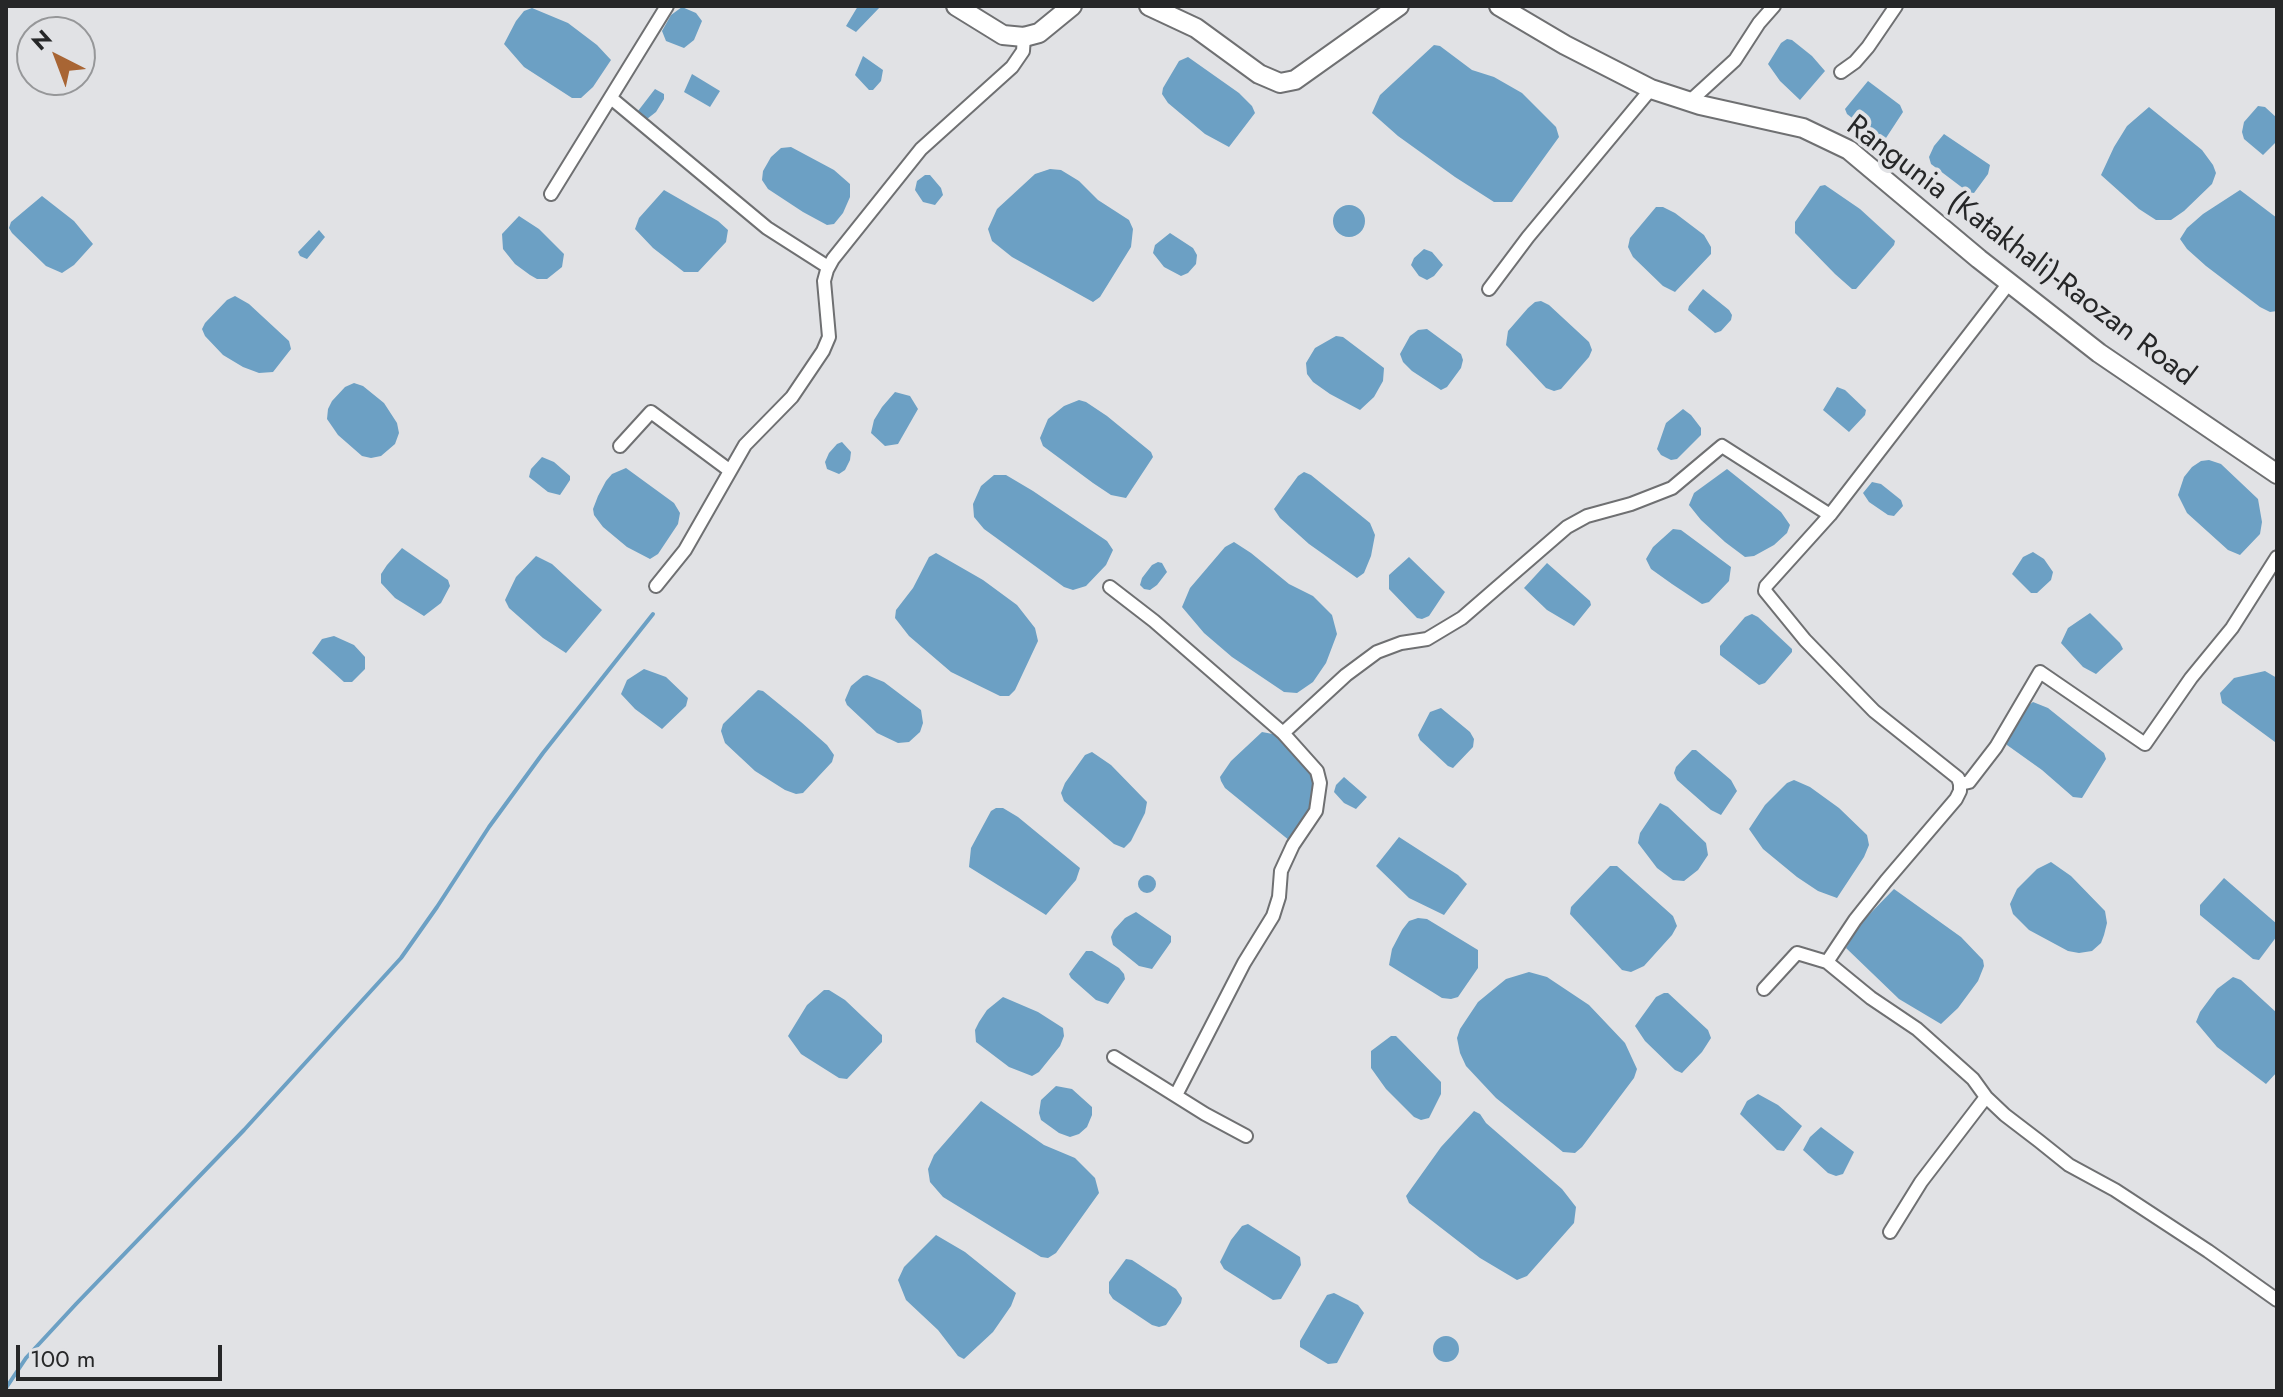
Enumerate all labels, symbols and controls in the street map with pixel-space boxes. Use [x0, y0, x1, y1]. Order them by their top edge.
north arrow [16, 16, 96, 96]
text: N [24, 22, 58, 57]
street label: Rangunia (Katakhali)-Raozan Road [1838, 109, 2202, 395]
scale bar [20, 1329, 226, 1379]
text: 100 m [30, 1341, 96, 1376]

